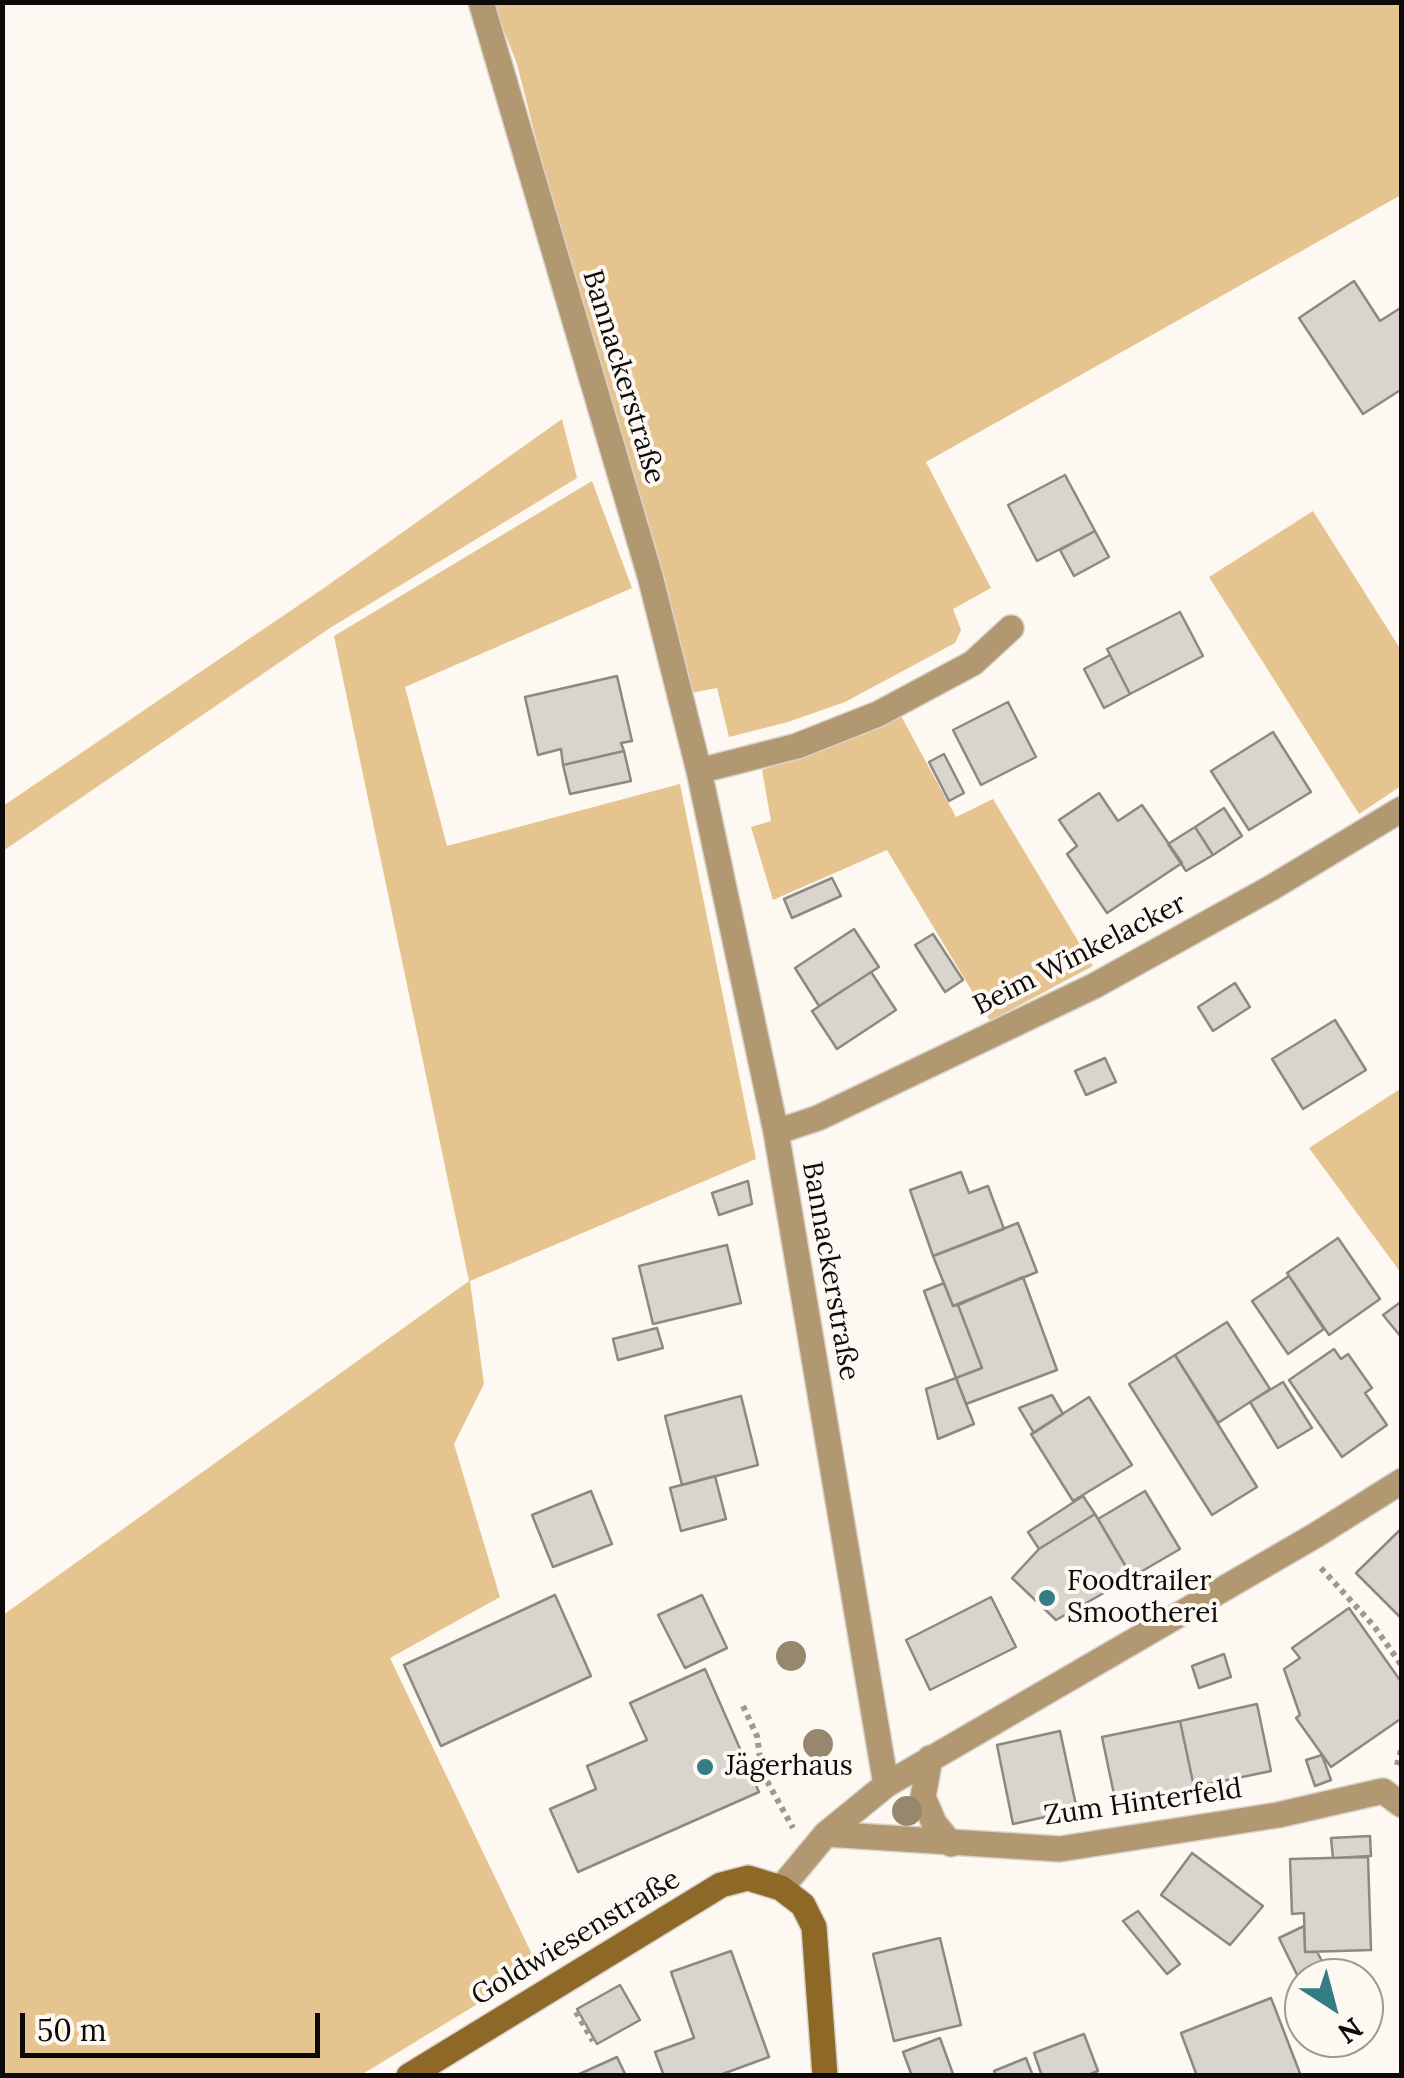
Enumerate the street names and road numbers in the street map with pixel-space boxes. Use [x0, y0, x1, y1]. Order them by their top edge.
street label: Bannackerstraße [575, 266, 671, 488]
street label: Beim Winkelacker [968, 887, 1192, 1023]
street label: Bannackerstraße [794, 1159, 866, 1383]
street label: Zum Hinterfeld [1042, 1772, 1244, 1834]
street label: Goldwiesenstraße [466, 1863, 686, 2013]

